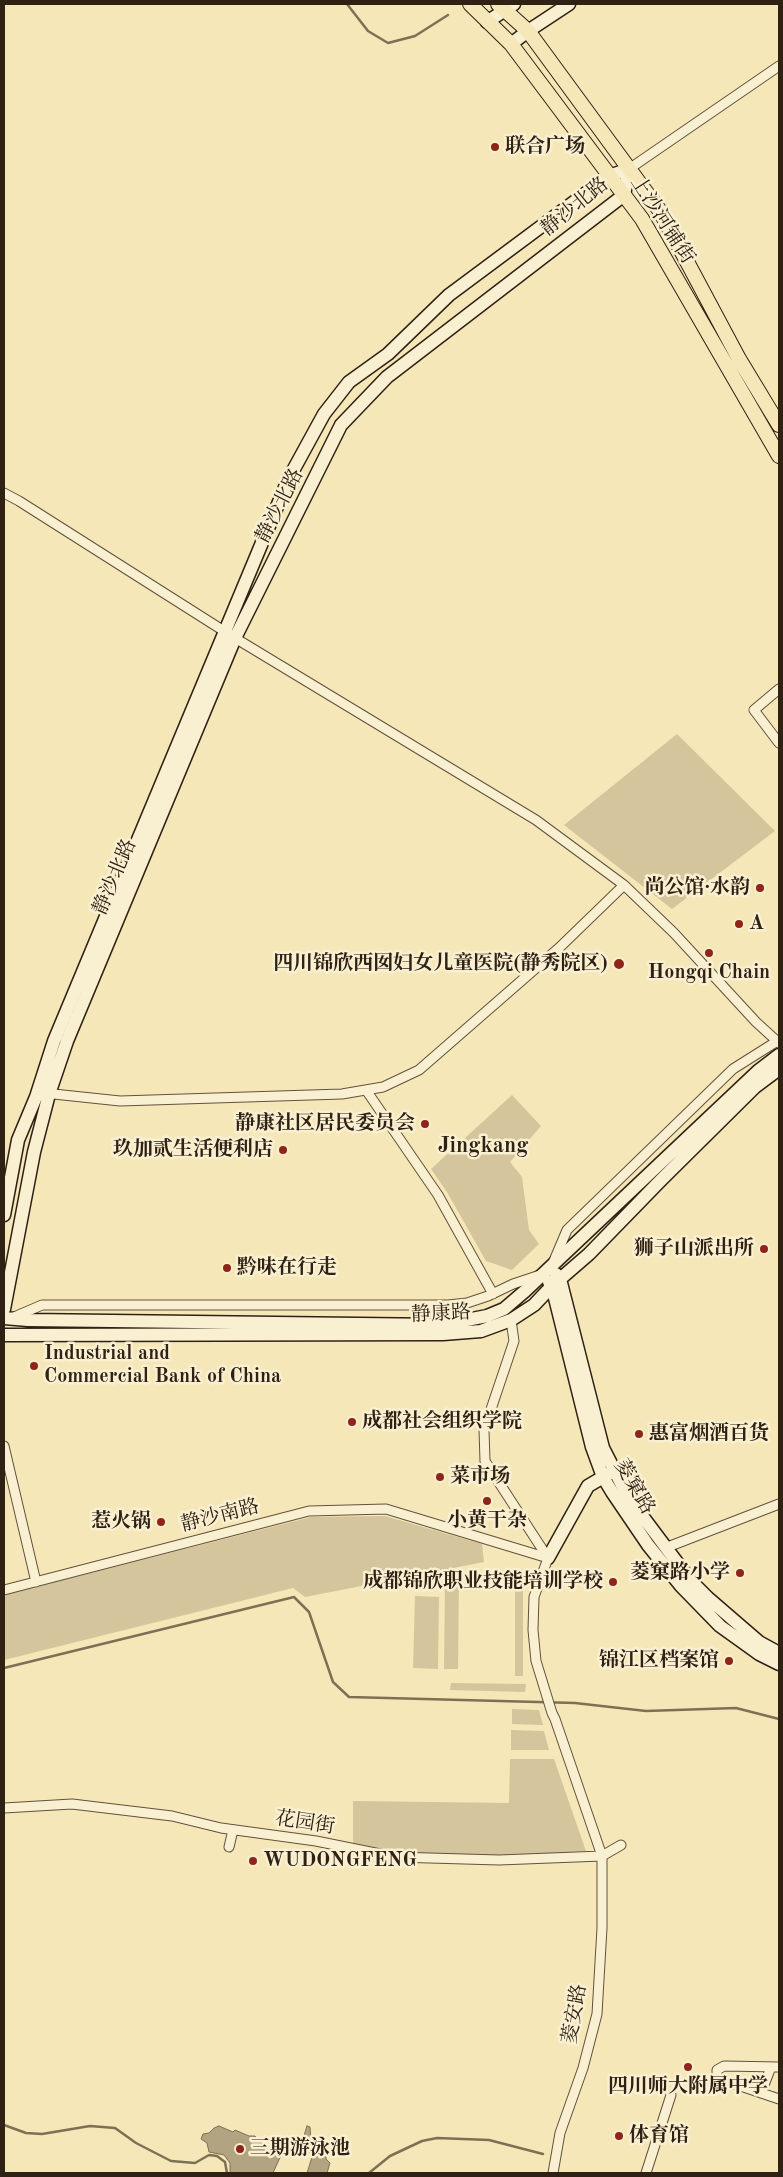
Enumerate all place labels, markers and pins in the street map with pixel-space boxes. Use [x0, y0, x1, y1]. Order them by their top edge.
place label: 联合广场 [505, 135, 585, 159]
marker: 联合广场 [489, 141, 501, 153]
place label: 尚公馆·水韵 [644, 876, 750, 900]
marker: 尚公馆·水韵 [754, 882, 766, 894]
place label: A [749, 912, 764, 936]
marker: A [733, 918, 745, 930]
marker: Hongqi Chain [703, 947, 715, 959]
place label: 四川锦欣西囡妇女儿童医院(静秀院区) [273, 952, 608, 976]
marker: 四川锦欣西囡妇女儿童医院(静秀院区) [612, 957, 626, 971]
place label: Hongqi Chain [648, 961, 770, 985]
place label: 静康社区居民委员会 [235, 1112, 415, 1136]
marker: 静康社区居民委员会 [419, 1118, 431, 1130]
place label: 玖加贰生活便利店 [113, 1138, 273, 1162]
marker: 玖加贰生活便利店 [277, 1144, 289, 1156]
place label: 狮子山派出所 [634, 1237, 754, 1261]
marker: 狮子山派出所 [758, 1243, 770, 1255]
place label: 黔味在行走 [237, 1256, 337, 1280]
marker: 黔味在行走 [221, 1262, 233, 1274]
place label: Industrial and Commercial Bank of China [44, 1342, 281, 1389]
marker: Industrial and Commercial Bank of China [28, 1360, 40, 1372]
place label: 成都社会组织学院 [362, 1410, 522, 1434]
marker: 成都社会组织学院 [346, 1416, 358, 1428]
place label: 惠富烟酒百货 [649, 1422, 769, 1446]
marker: 惠富烟酒百货 [633, 1428, 645, 1440]
place label: 菜市场 [450, 1465, 510, 1489]
marker: 菜市场 [434, 1471, 446, 1483]
marker: 小黄干杂 [481, 1495, 493, 1507]
place label: 小黄干杂 [447, 1509, 527, 1533]
place label: 惹火锅 [91, 1510, 151, 1534]
marker: 惹火锅 [155, 1516, 167, 1528]
place label: 菱窠路小学 [630, 1561, 730, 1585]
marker: 菱窠路小学 [734, 1567, 746, 1579]
place label: 成都锦欣职业技能培训学校 [363, 1570, 603, 1594]
marker: 成都锦欣职业技能培训学校 [607, 1576, 619, 1588]
place label: 锦江区档案馆 [599, 1649, 719, 1673]
marker: 锦江区档案馆 [723, 1655, 735, 1667]
place label: WUDONGFENG [263, 1849, 417, 1873]
marker: WUDONGFENG [247, 1855, 259, 1867]
marker: 四川师大附属中学 [682, 2061, 694, 2073]
place label: 四川师大附属中学 [608, 2075, 768, 2099]
place label: 体育馆 [629, 2124, 689, 2148]
marker: 体育馆 [613, 2130, 625, 2142]
place label: 三期游泳池 [250, 2137, 350, 2161]
marker: 三期游泳池 [234, 2143, 246, 2155]

